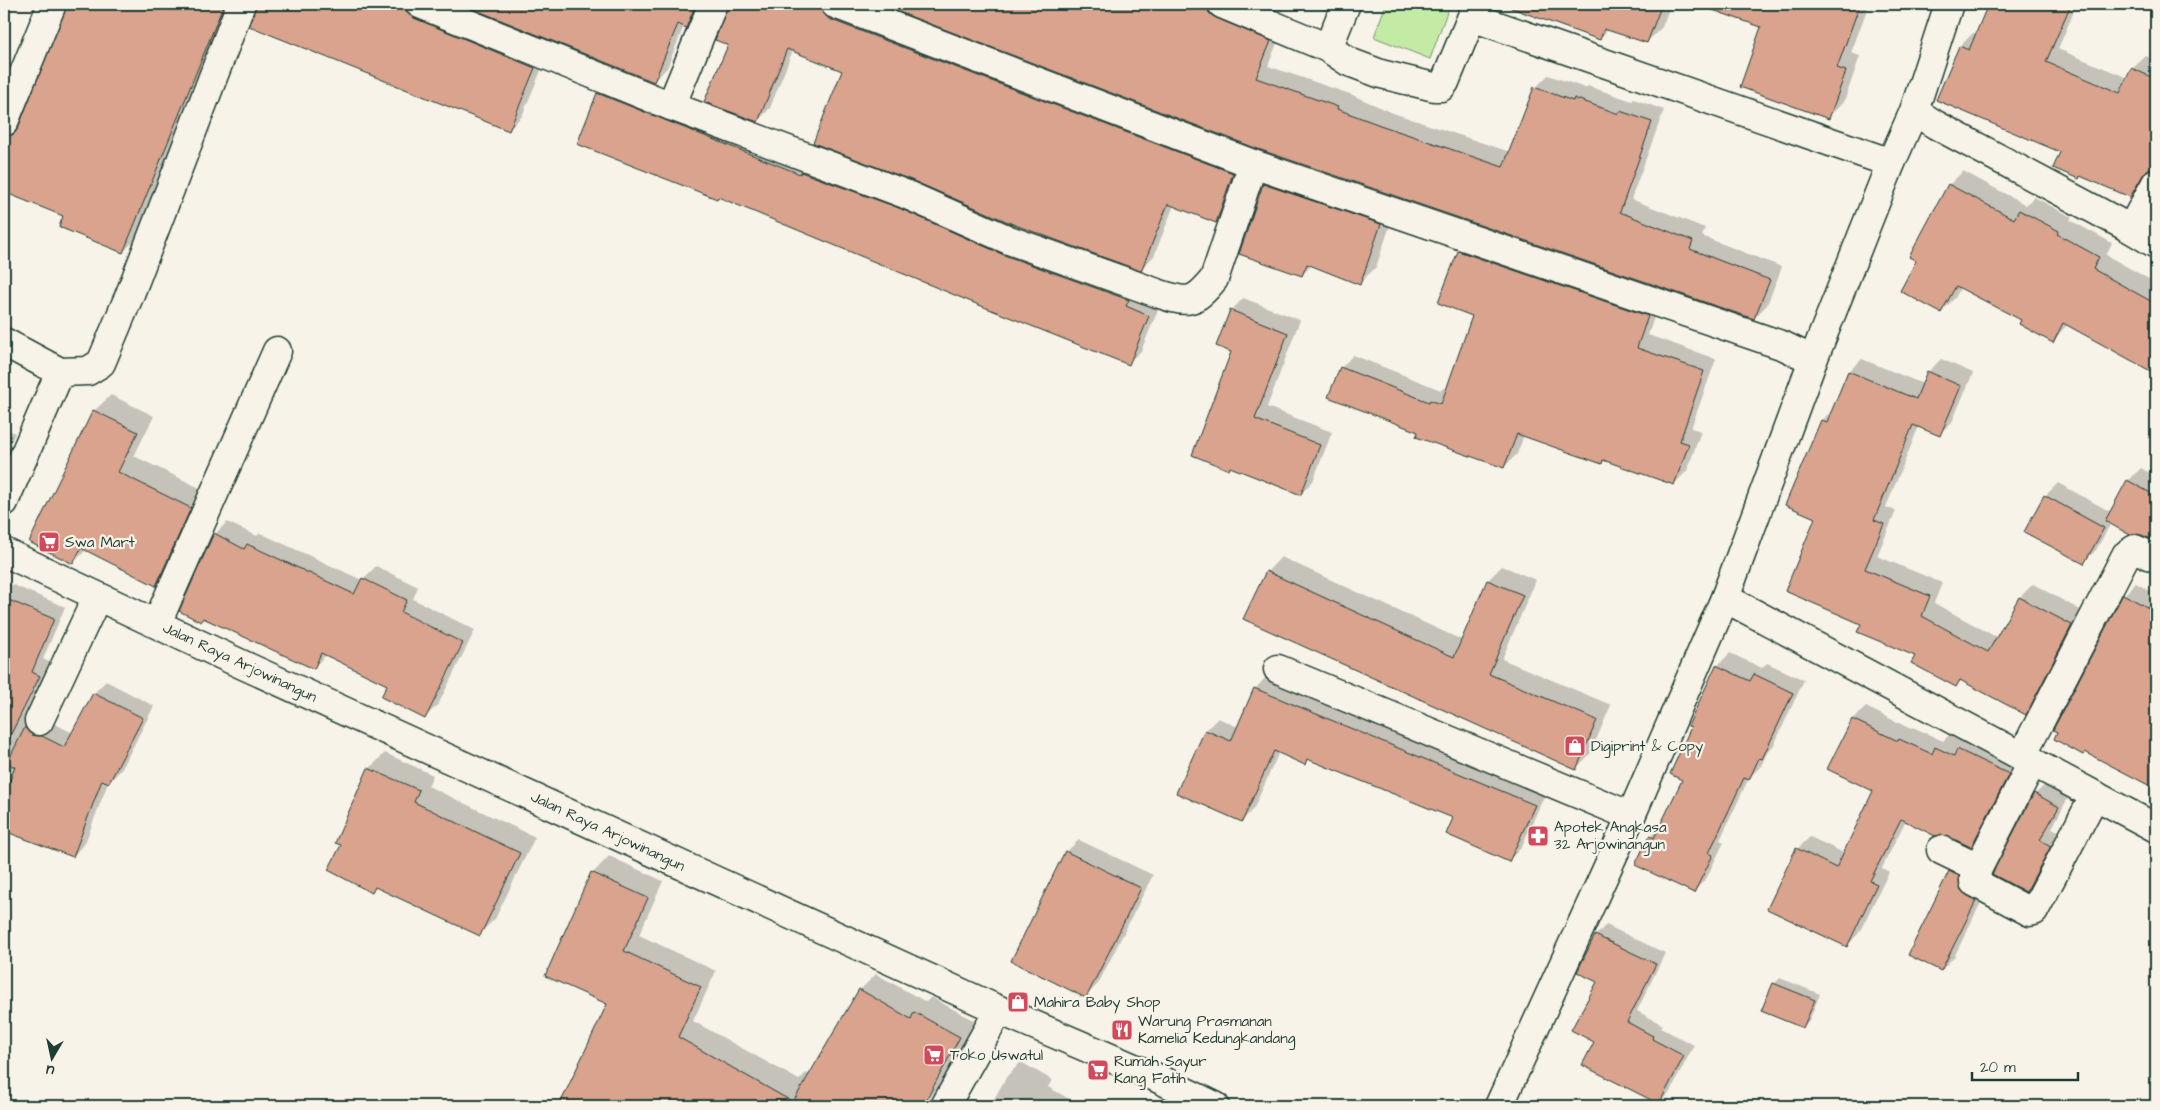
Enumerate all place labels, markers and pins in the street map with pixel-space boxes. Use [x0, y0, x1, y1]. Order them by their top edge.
supermarket icon: Swa Mart [37, 530, 61, 554]
place label: Swa Mart [65, 532, 135, 553]
shop icon: Digiprint & Copy [1563, 734, 1587, 758]
place label: Digiprint & Copy [1591, 736, 1703, 758]
place label: Apotek Angkasa 32 Arjowinangun [1554, 817, 1667, 856]
pharmacy icon: Apotek Angkasa 32 Arjowinangun [1526, 824, 1550, 848]
shop icon: Mahira Baby Shop [1006, 990, 1030, 1014]
place label: Mahira Baby Shop [1034, 992, 1160, 1014]
place label: Warung Prasmanan Kamelia Kedungkandang [1138, 1011, 1296, 1050]
restaurant icon: Warung Prasmanan Kamelia Kedungkandang [1110, 1018, 1134, 1042]
supermarket icon: Toko Uswatul [922, 1043, 946, 1067]
place label: Toko Uswatul [950, 1045, 1043, 1066]
place label: Rumah Sayur Kang Fatih [1114, 1051, 1206, 1090]
supermarket icon: Rumah Sayur Kang Fatih [1086, 1058, 1110, 1082]

